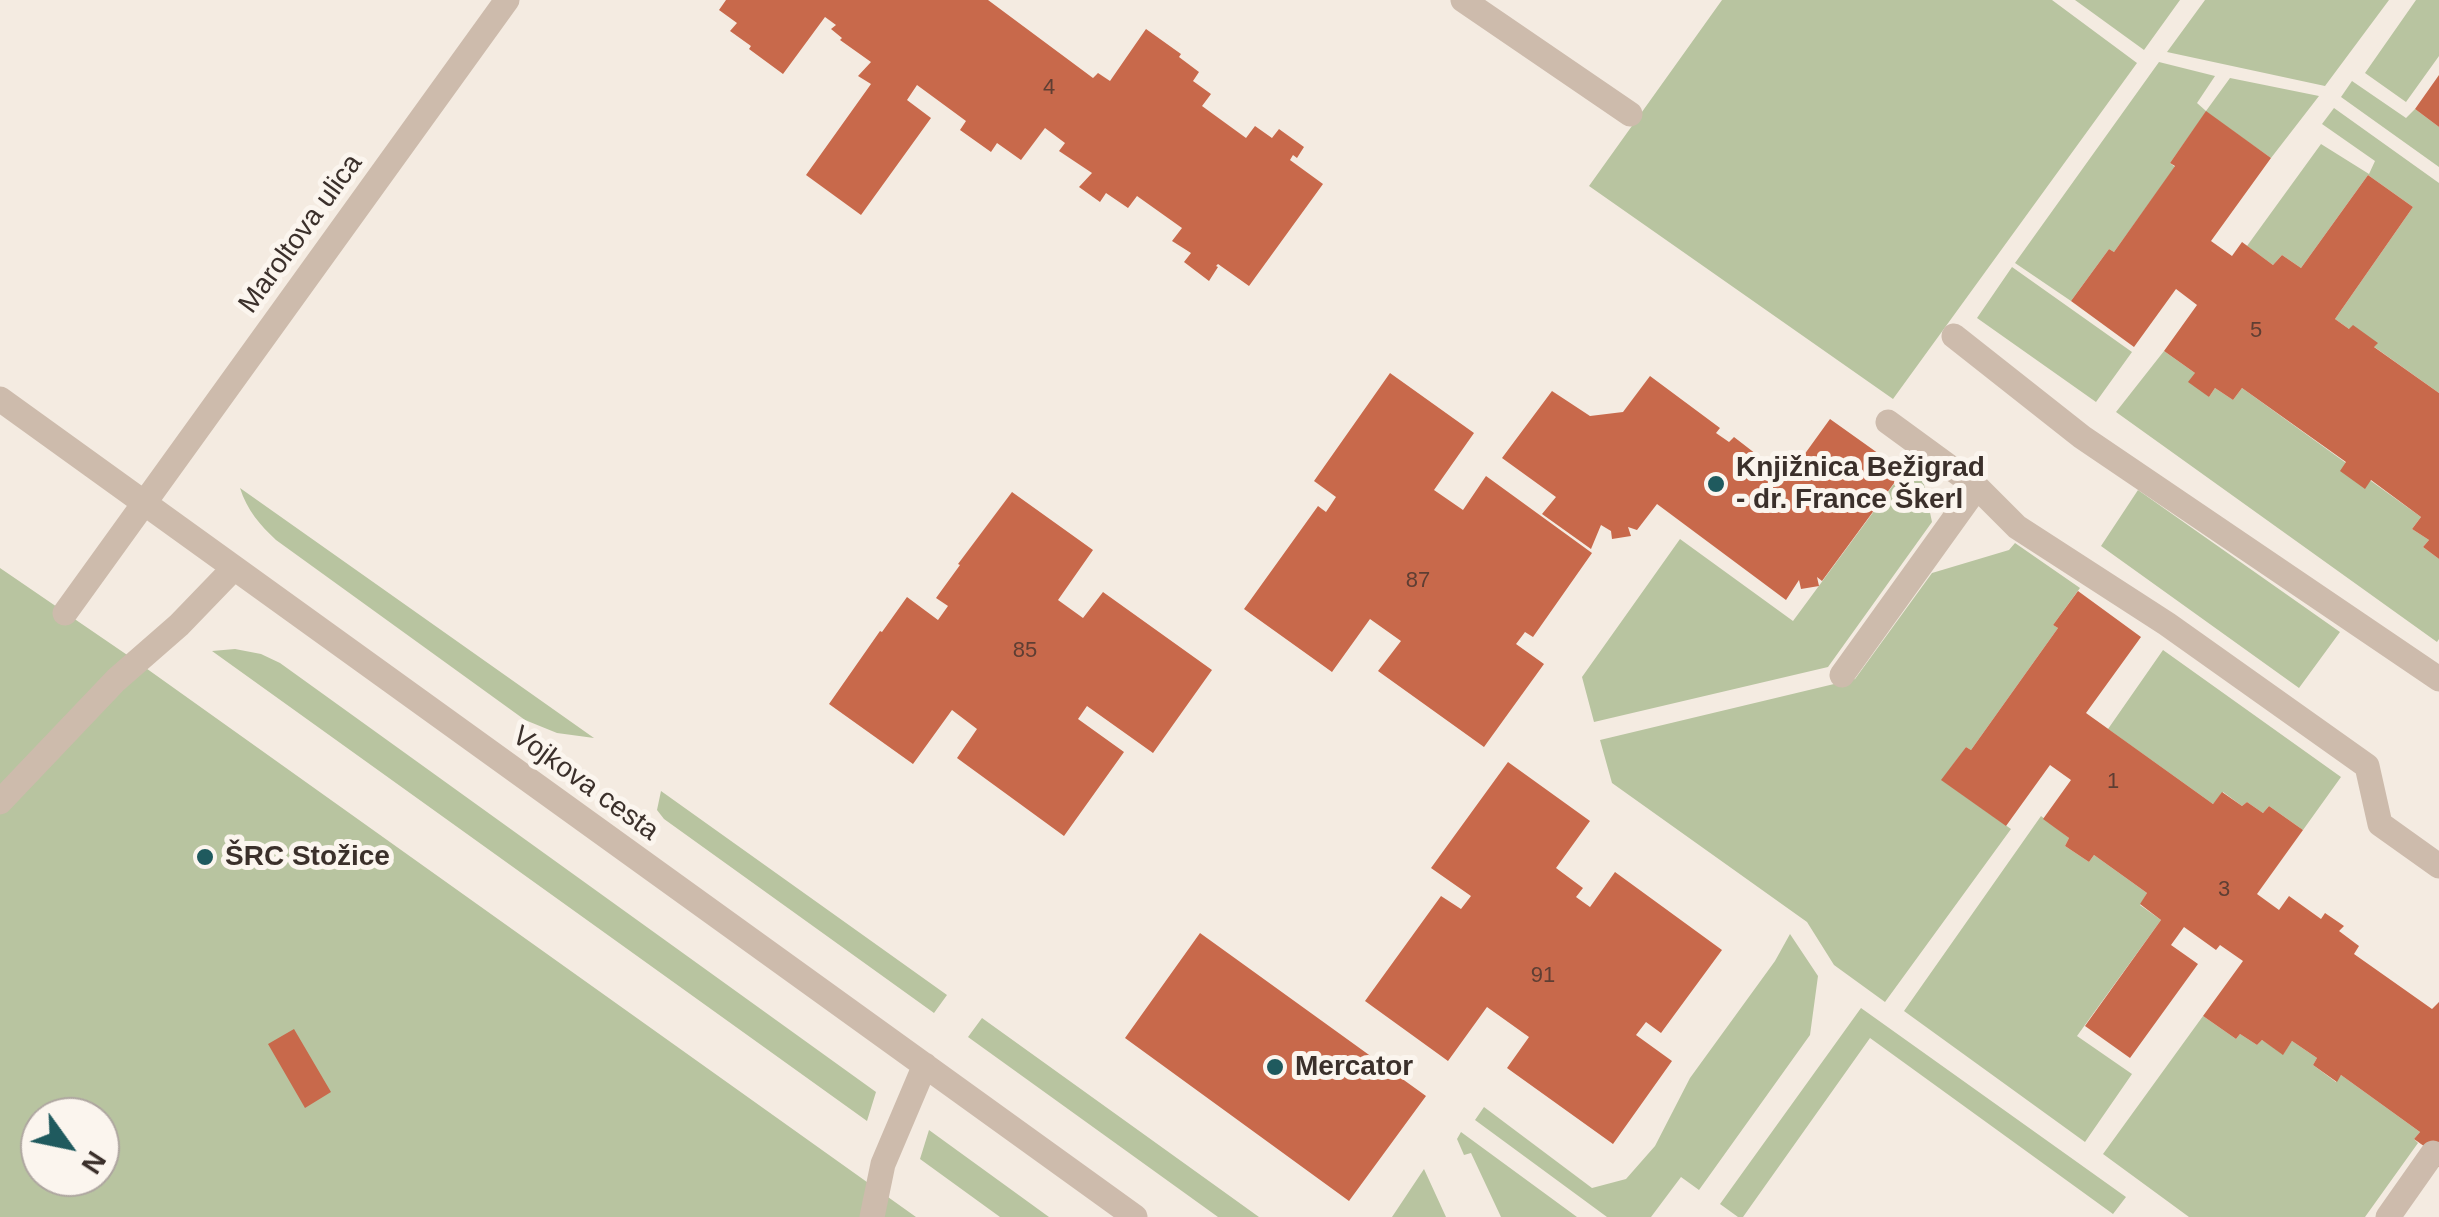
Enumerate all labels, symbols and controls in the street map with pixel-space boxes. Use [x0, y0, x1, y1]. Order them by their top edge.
house number: 4 [1043, 75, 1055, 101]
street label: Maroltova ulica [232, 148, 370, 320]
house number: 5 [2250, 318, 2262, 344]
place label: Knjižnica Bežigrad - dr. France Škerl [1736, 451, 1985, 517]
marker: Knjižnica Bežigrad - dr. France Škerl [1705, 473, 1727, 495]
house number: 87 [1406, 568, 1430, 594]
house number: 85 [1013, 638, 1037, 664]
street label: Vojkova cesta [505, 720, 665, 848]
house number: 1 [2107, 769, 2119, 795]
place label: ŠRC Stožice [225, 840, 390, 874]
marker: ŠRC Stožice [194, 846, 216, 868]
house number: 3 [2218, 877, 2230, 903]
house number: 91 [1531, 963, 1555, 989]
place label: Mercator [1295, 1050, 1413, 1084]
marker: Mercator [1264, 1056, 1286, 1078]
north arrow [20, 1097, 120, 1197]
text: N [75, 1146, 112, 1179]

